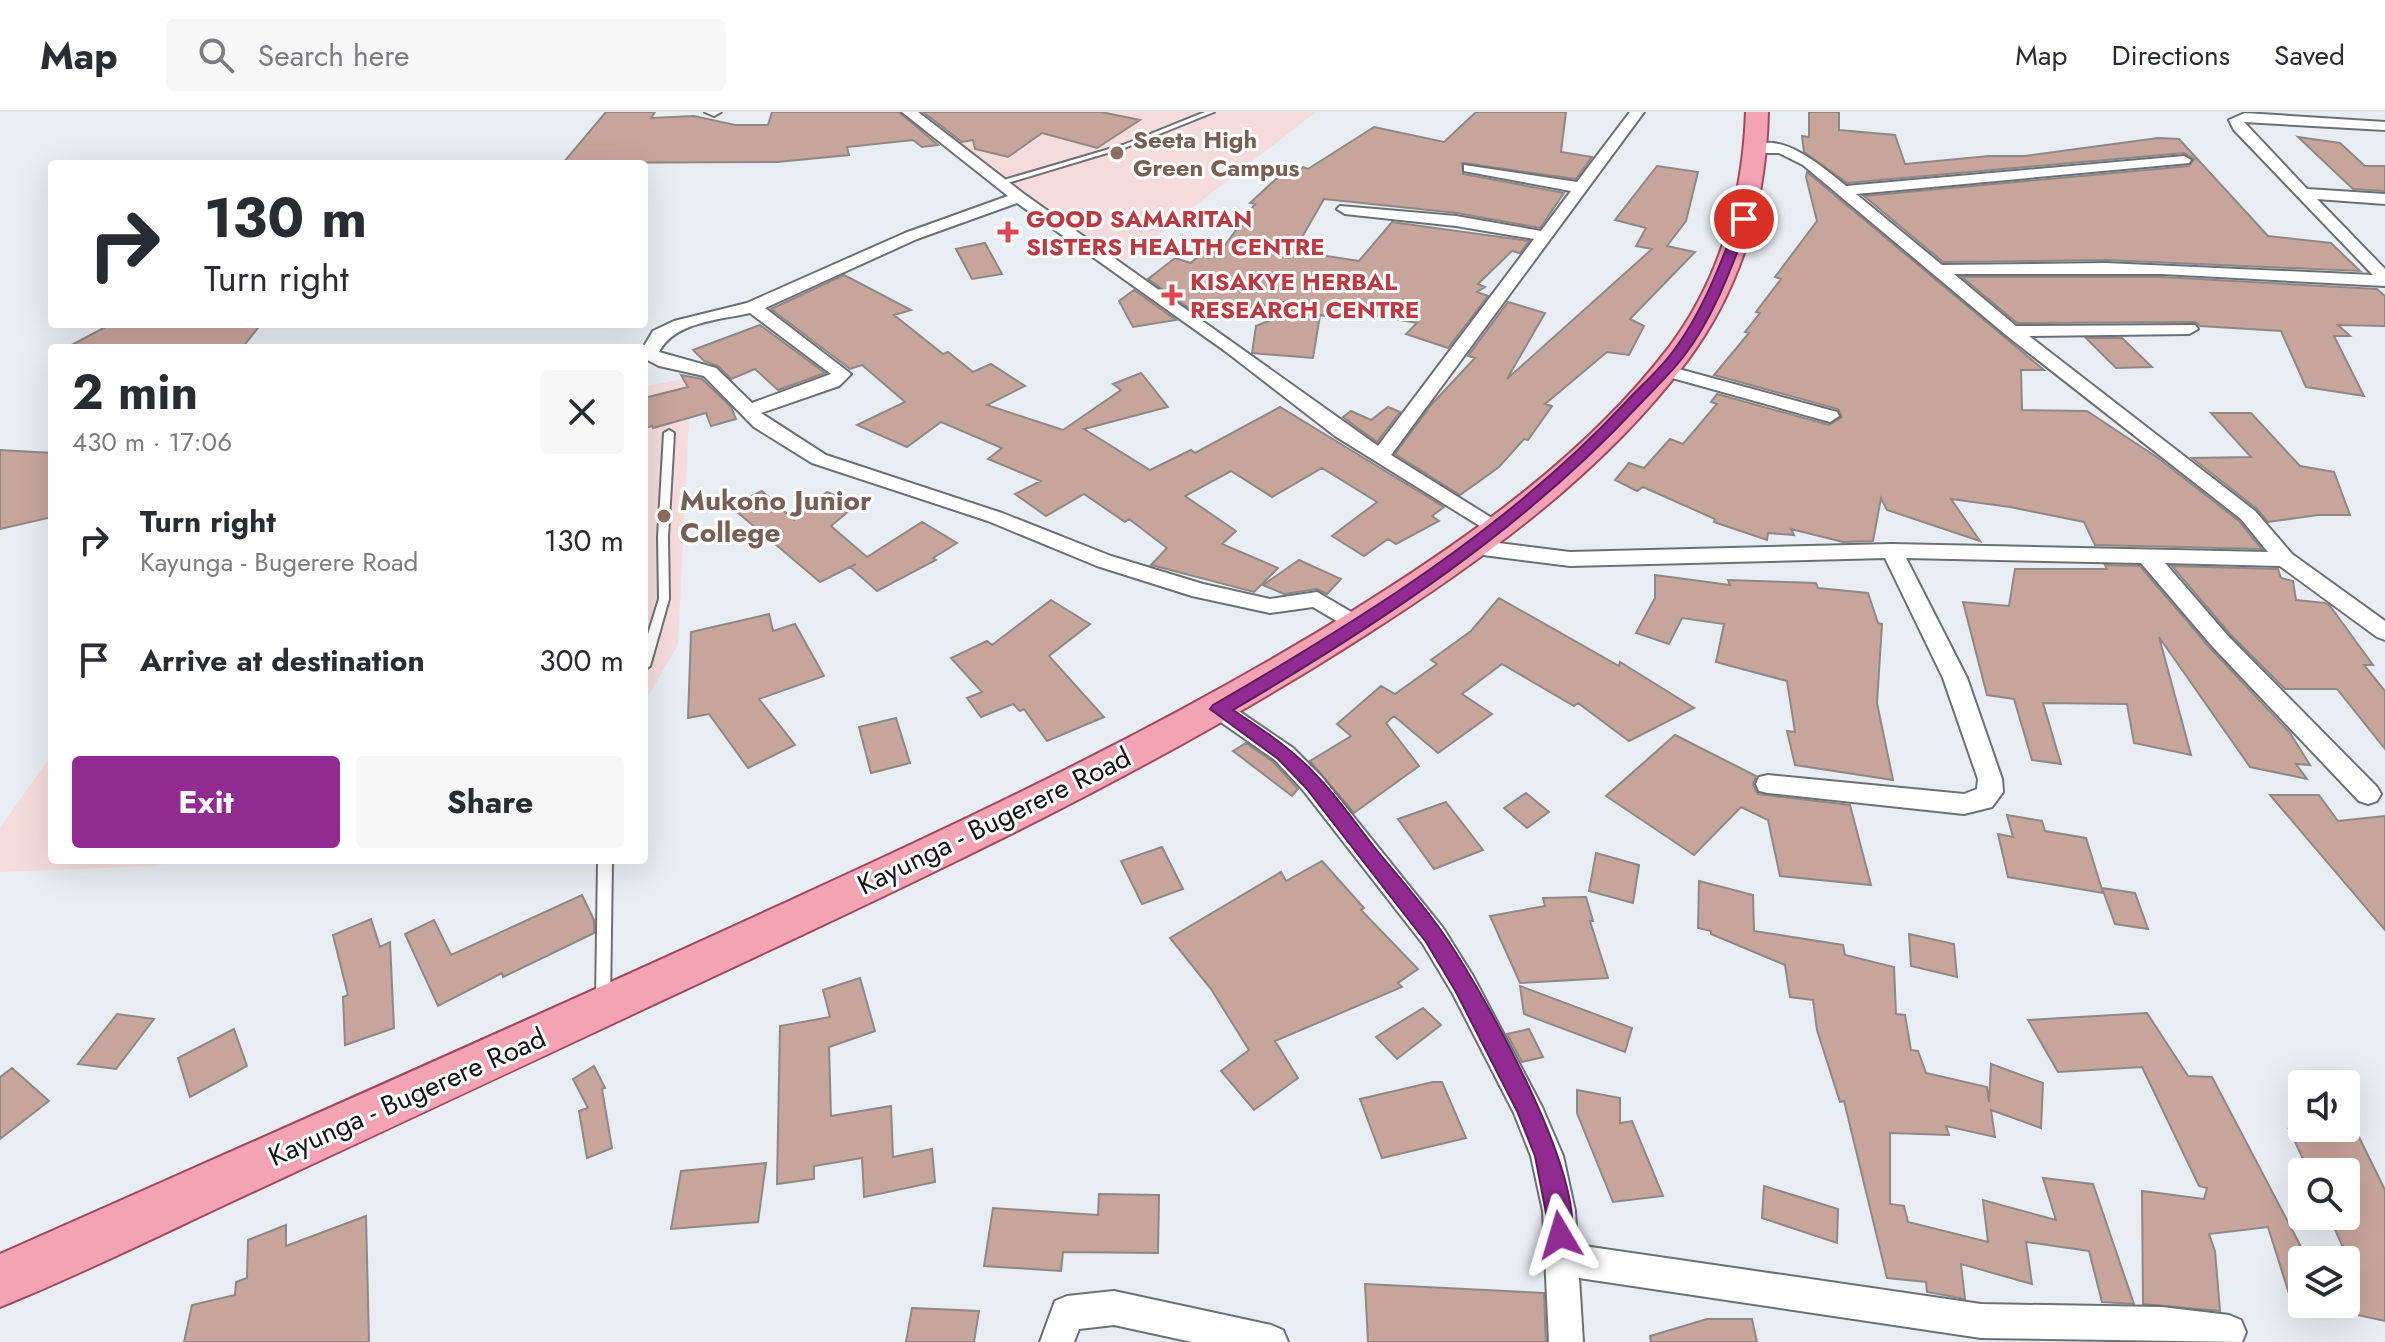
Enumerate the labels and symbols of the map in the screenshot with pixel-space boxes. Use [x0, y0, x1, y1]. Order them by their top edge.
place label: Seeta High Green Campus [1133, 122, 1300, 185]
marker: Seeta High Green Campus [1108, 144, 1126, 162]
pin [1710, 185, 1778, 253]
place label: GOOD SAMARITAN SISTERS HEALTH CENTRE [1026, 201, 1325, 264]
marker: GOOD SAMARITAN SISTERS HEALTH CENTRE [997, 221, 1019, 243]
place label: KISAKYE HERBAL RESEARCH CENTRE [1190, 264, 1419, 327]
marker: KISAKYE HERBAL RESEARCH CENTRE [1161, 284, 1183, 306]
place label: Mukono Junior College [680, 480, 872, 553]
marker: Mukono Junior College [655, 507, 673, 525]
street label: Kayunga - Bugerere Road [850, 737, 1138, 905]
street label: Kayunga - Bugerere Road [262, 1017, 552, 1177]
position arrow [1518, 1193, 1602, 1277]

